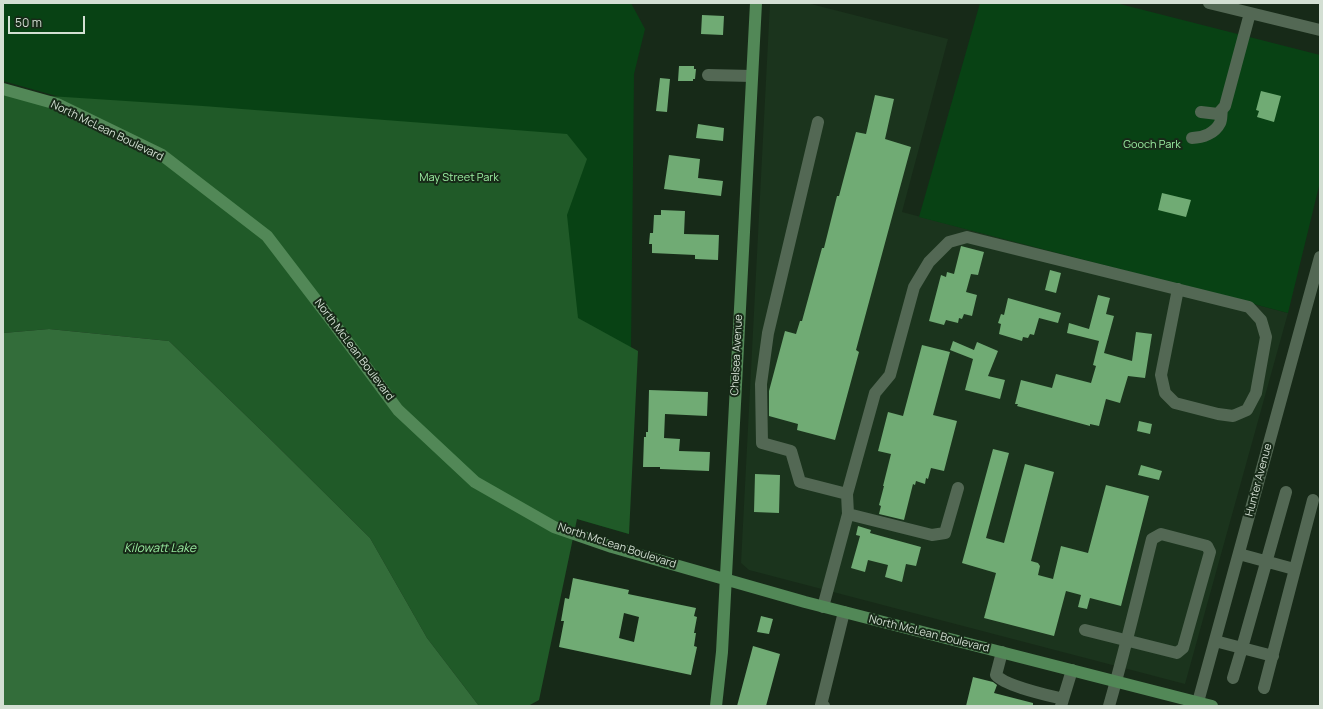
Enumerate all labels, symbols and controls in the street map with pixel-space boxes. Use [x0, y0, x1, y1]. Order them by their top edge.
scale bar [10, 8, 87, 34]
text: 50 m [15, 14, 42, 31]
street label: North McLean Boulevard [49, 98, 165, 164]
park label: Gooch Park [1123, 138, 1181, 152]
park label: May Street Park [419, 171, 499, 185]
street label: North McLean Boulevard [312, 297, 396, 403]
street label: Chelsea Avenue [728, 314, 746, 396]
street label: Hunter Avenue [1243, 442, 1275, 518]
street label: North McLean Boulevard [556, 521, 678, 571]
water label: Kilowatt Lake [124, 542, 196, 556]
street label: North McLean Boulevard [867, 613, 991, 655]

